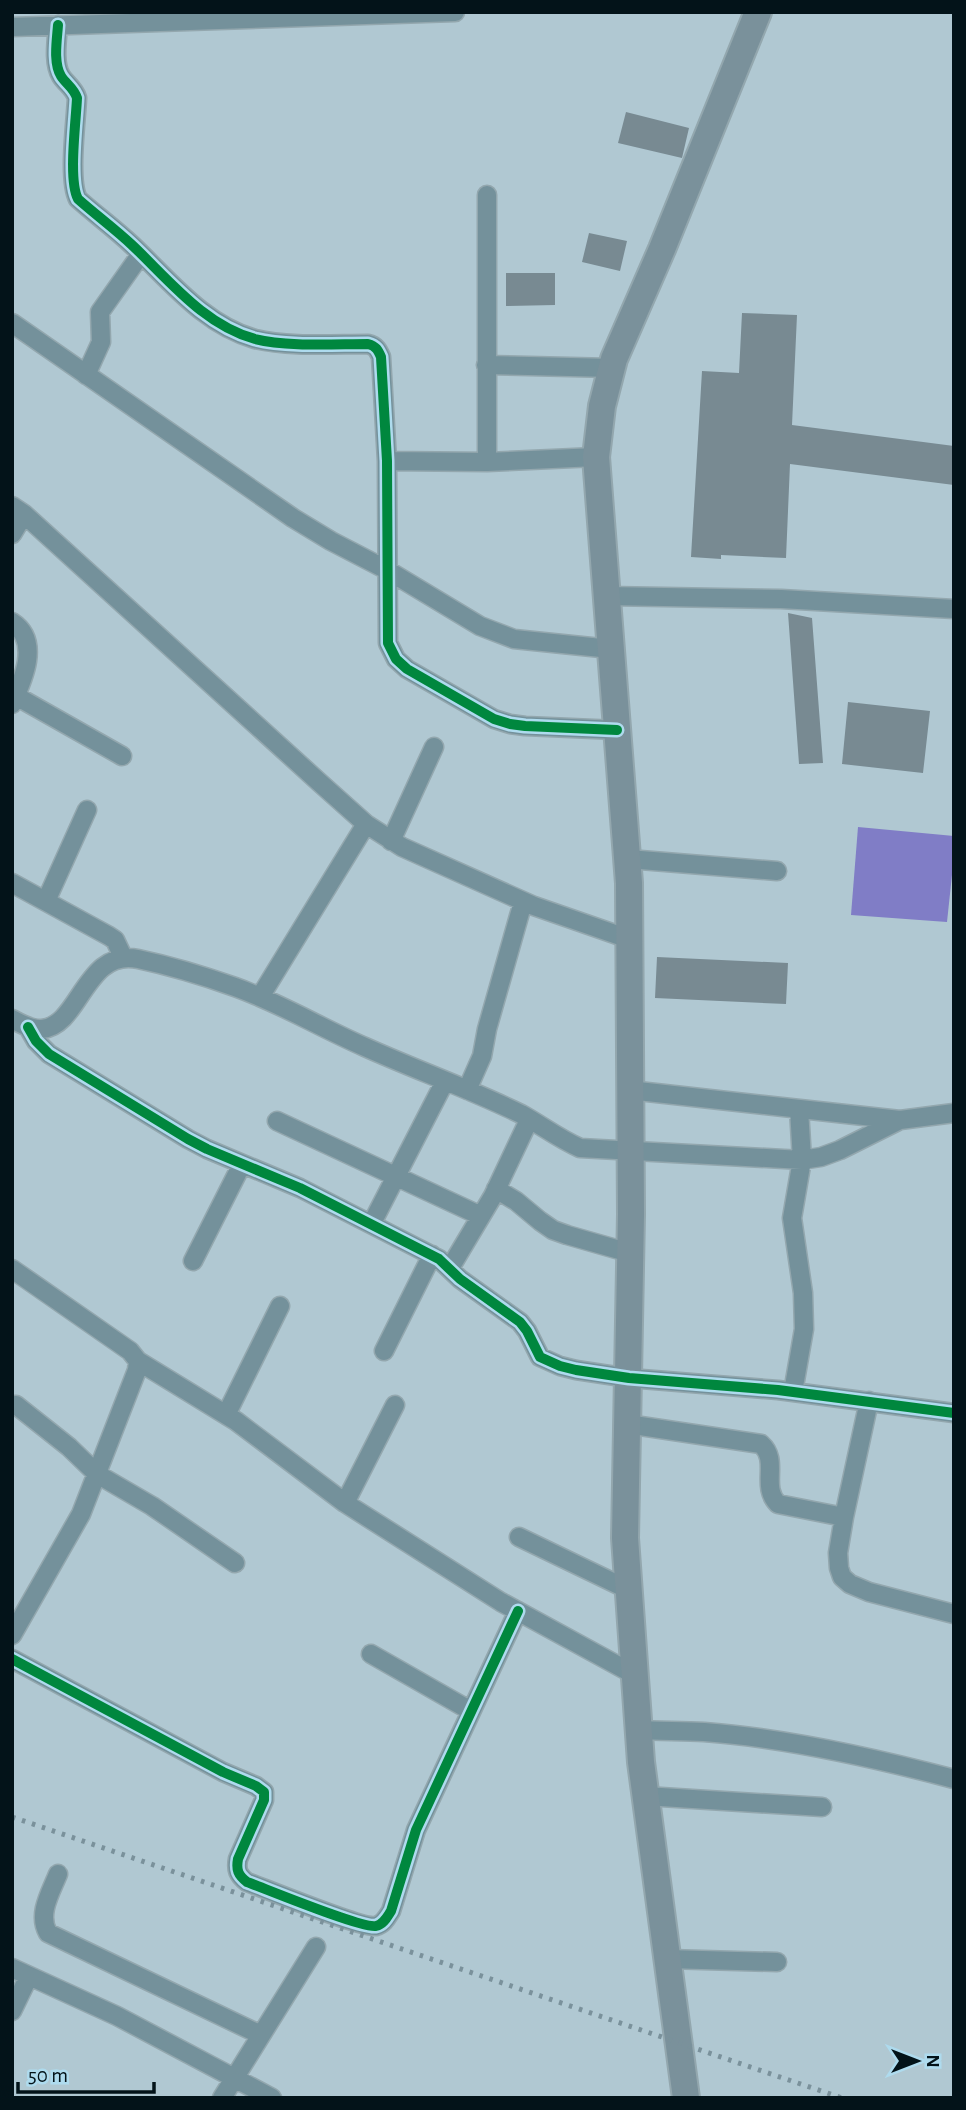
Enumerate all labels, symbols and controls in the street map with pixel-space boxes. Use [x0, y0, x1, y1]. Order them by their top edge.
north arrow [882, 2026, 952, 2096]
scale bar [18, 2050, 154, 2094]
text: N [923, 2054, 942, 2068]
text: 50 m [28, 2065, 68, 2086]

